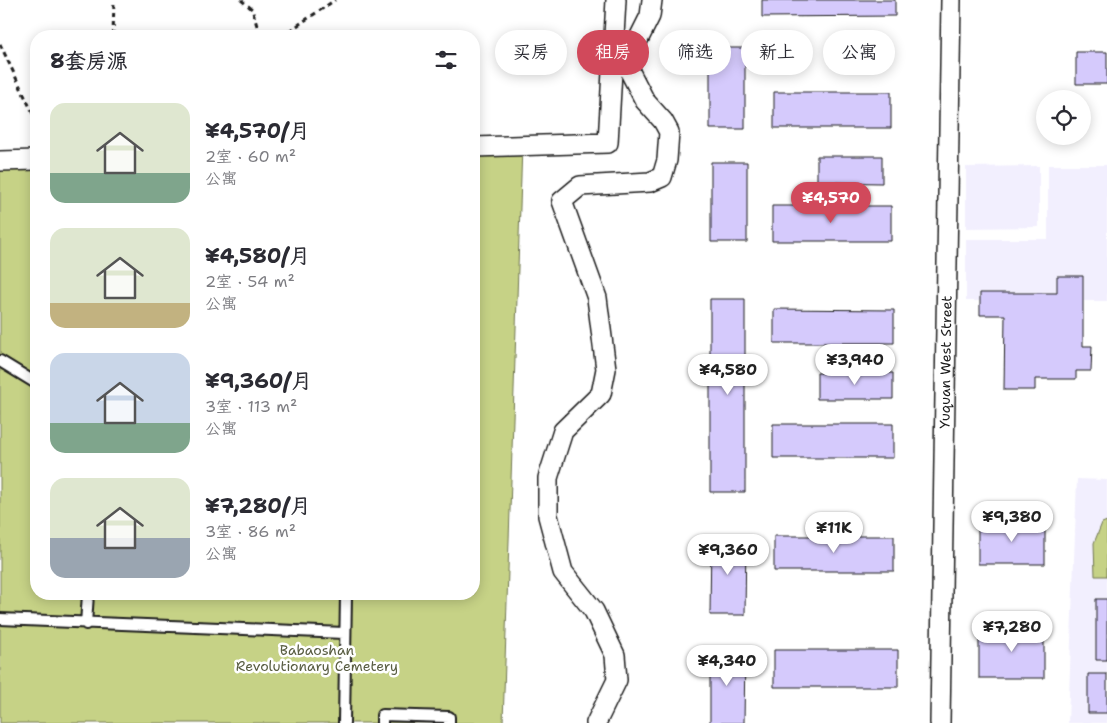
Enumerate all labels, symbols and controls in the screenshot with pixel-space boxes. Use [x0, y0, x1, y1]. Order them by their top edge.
chip: 买房 [495, 30, 567, 75]
chip: 租房 [577, 30, 649, 75]
chip: 筛选 [659, 30, 731, 75]
chip: 新上 [741, 30, 813, 75]
chip: 公寓 [823, 30, 895, 75]
icon: filters [432, 46, 460, 74]
text: 8套房源 [50, 47, 128, 75]
map controls [1036, 90, 1091, 145]
button: locate [1036, 90, 1091, 145]
text: ¥4,570/月 [205, 117, 310, 145]
icon: home [90, 123, 150, 183]
text: 2室 · 60 m² [205, 146, 296, 167]
text: 公寓 [205, 168, 237, 189]
pin: ¥4,570 [790, 182, 872, 224]
text: ¥4,570 [802, 187, 860, 208]
text: ¥4,580/月 [205, 242, 310, 270]
icon: home [90, 248, 150, 308]
text: 2室 · 54 m² [205, 271, 295, 292]
text: 公寓 [205, 293, 237, 314]
street label: Yuquan West Street [935, 295, 956, 429]
pin: ¥3,940 [814, 344, 896, 386]
text: ¥3,940 [826, 349, 884, 370]
pin: ¥4,580 [687, 354, 769, 396]
text: ¥4,580 [699, 359, 757, 380]
text: ¥9,360/月 [205, 367, 312, 395]
icon: home [90, 373, 150, 433]
text: 3室 · 113 m² [205, 396, 297, 417]
text: 公寓 [205, 418, 237, 439]
text: ¥7,280/月 [205, 492, 311, 520]
icon: home [90, 498, 150, 558]
pin: ¥9,380 [971, 500, 1053, 543]
text: ¥9,380 [982, 506, 1042, 527]
pin: ¥11K [804, 512, 864, 554]
text: ¥11K [816, 517, 852, 538]
text: 3室 · 86 m² [205, 521, 296, 542]
pin: ¥9,360 [687, 534, 769, 576]
text: ¥9,360 [698, 539, 758, 560]
text: 公寓 [205, 543, 237, 564]
pin: ¥7,280 [971, 610, 1053, 653]
text: ¥7,280 [983, 616, 1041, 637]
park label: Babaoshan Revolutionary Cemetery [236, 641, 398, 675]
pin: ¥4,340 [686, 644, 768, 687]
text: ¥4,340 [697, 650, 757, 671]

